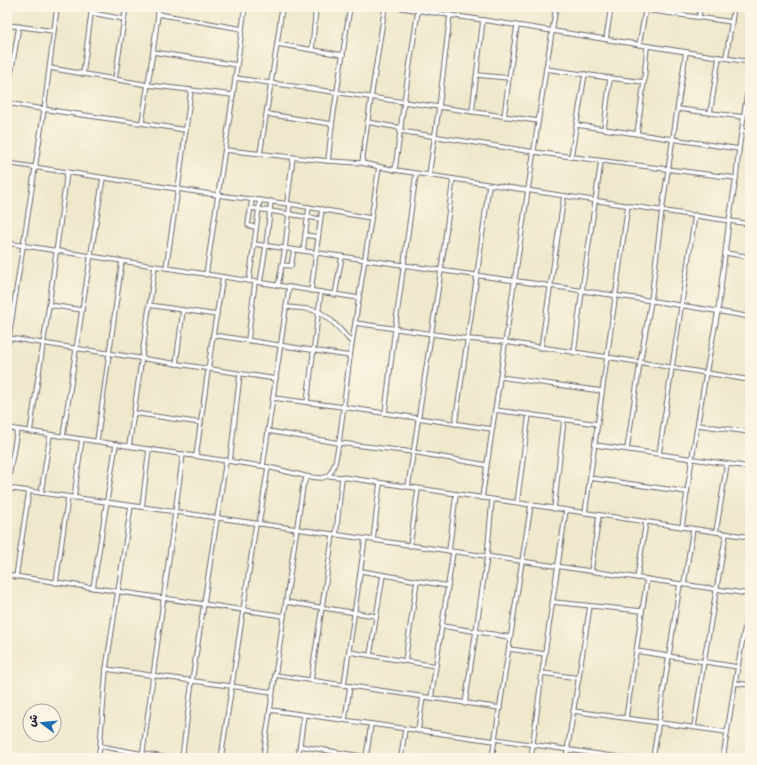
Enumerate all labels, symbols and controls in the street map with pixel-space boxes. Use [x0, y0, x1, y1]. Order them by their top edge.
north arrow [22, 703, 62, 743]
text: ش [23, 712, 41, 728]

